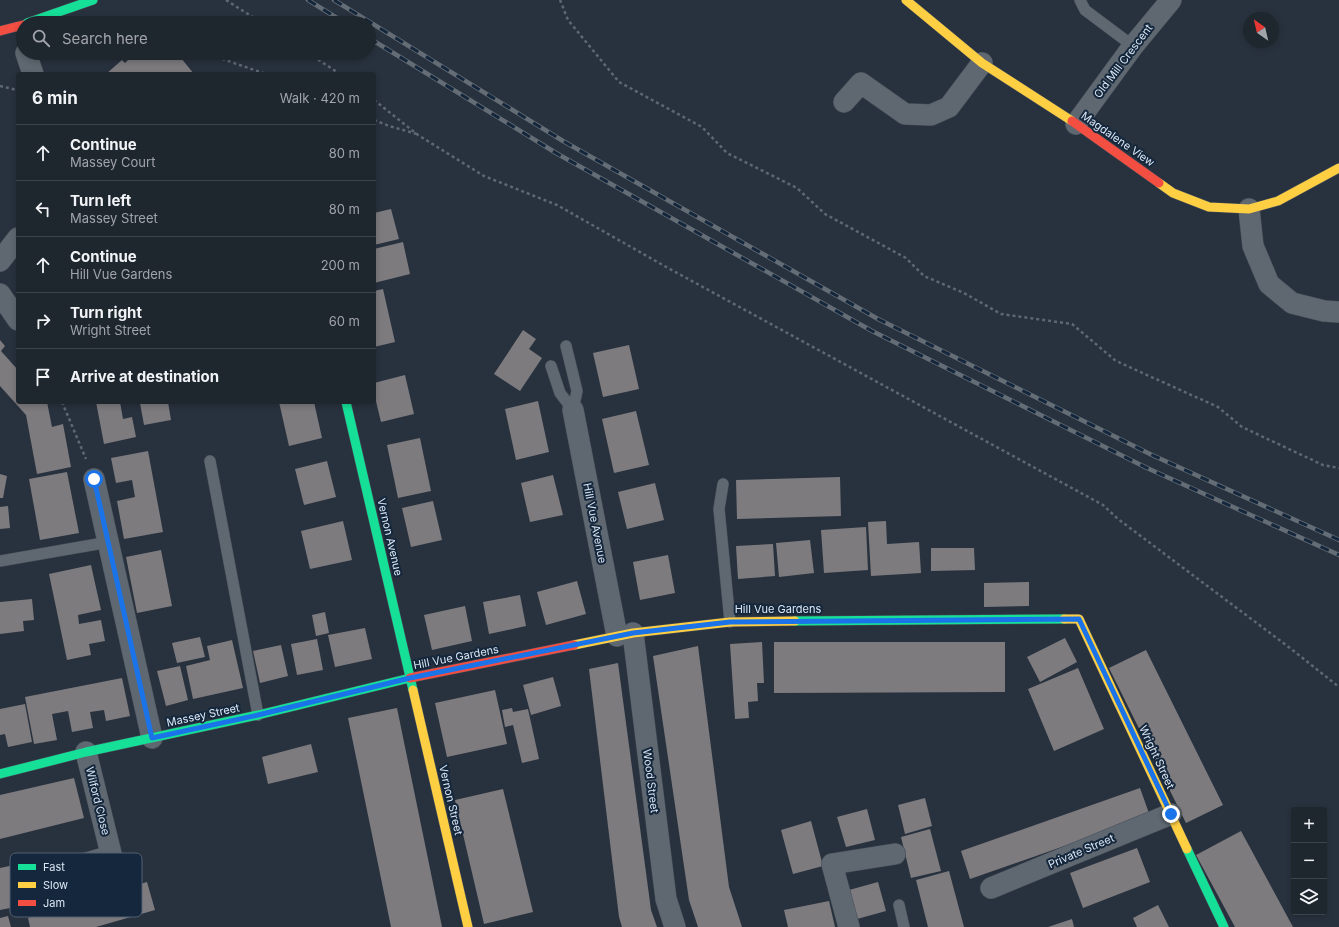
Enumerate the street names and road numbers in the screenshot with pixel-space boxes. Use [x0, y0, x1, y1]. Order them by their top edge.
street label: Old Mill Crescent [1091, 21, 1156, 101]
street label: Magdalene View [1079, 109, 1157, 169]
street label: Hill Vue Avenue [580, 482, 610, 564]
street label: Vernon Avenue [374, 497, 406, 577]
street label: Hill Vue Gardens [735, 602, 822, 616]
street label: Hill Vue Gardens [412, 642, 500, 672]
street label: Massey Street [165, 700, 241, 730]
street label: Wright Street [1136, 723, 1178, 791]
street label: Wood Street [640, 748, 662, 814]
street label: Vernon Street [436, 764, 466, 837]
street label: Wilford Close [83, 765, 113, 837]
street label: Private Street [1046, 831, 1116, 871]

